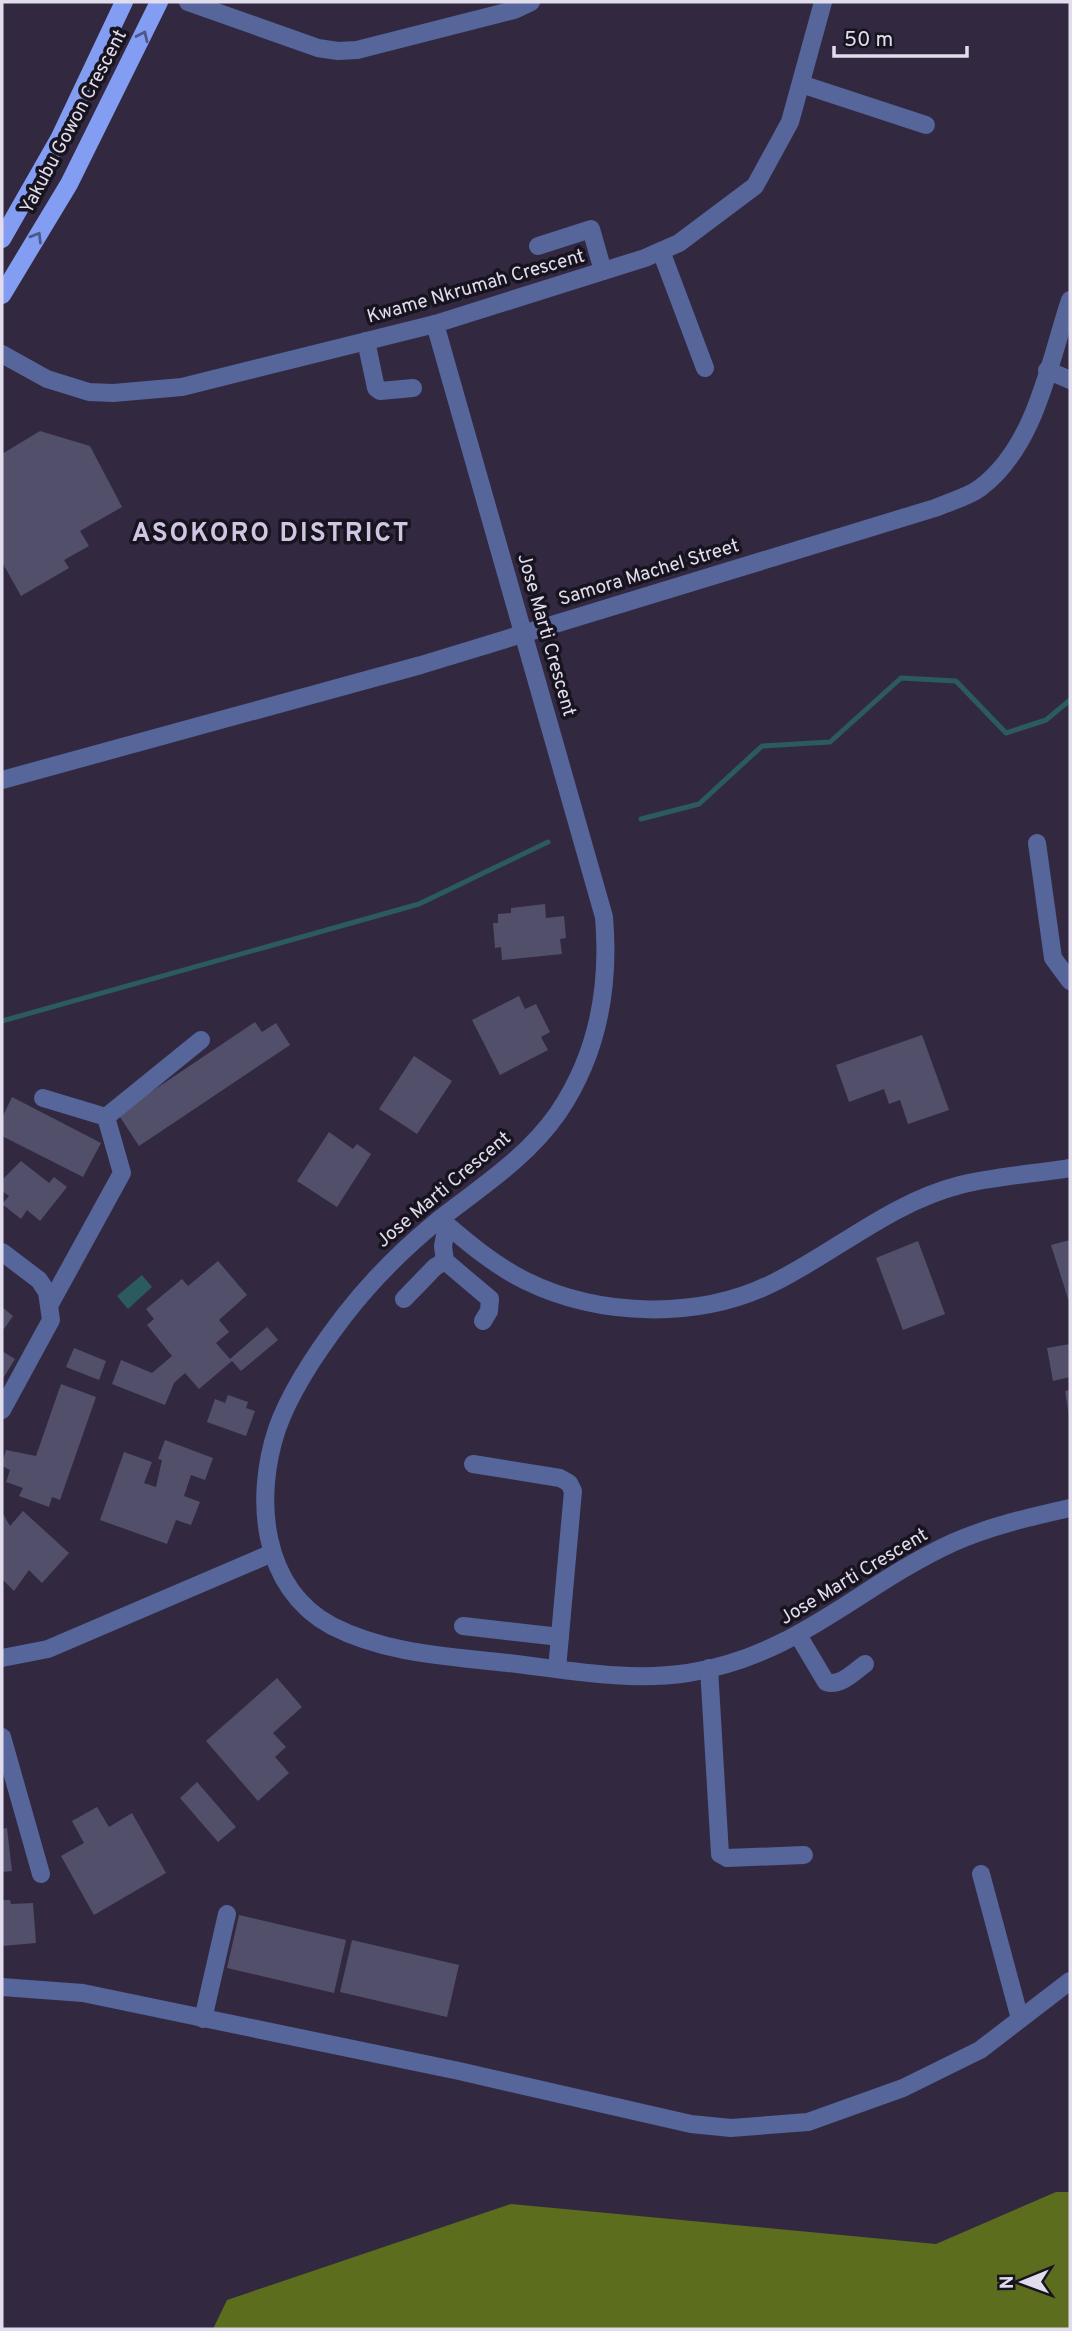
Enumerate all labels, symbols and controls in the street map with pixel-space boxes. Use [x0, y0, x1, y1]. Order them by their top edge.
scale bar [834, 14, 967, 58]
street label: Yakubu Gowon Crescent [15, 26, 133, 218]
text: 50 m [844, 27, 893, 54]
one-way arrow [135, 31, 149, 43]
one-way arrow [29, 232, 42, 245]
street label: Kwame Nkrumah Crescent [364, 244, 588, 330]
district label: ASOKORO DISTRICT [132, 518, 410, 551]
street label: Samora Machel Street [556, 534, 742, 612]
street label: Jose Marti Crescent [511, 551, 581, 719]
street label: Jose Marti Crescent [372, 1127, 516, 1253]
street label: Jose Marti Crescent [776, 1523, 932, 1631]
north arrow [988, 2247, 1058, 2317]
text: N [996, 2275, 1020, 2289]

